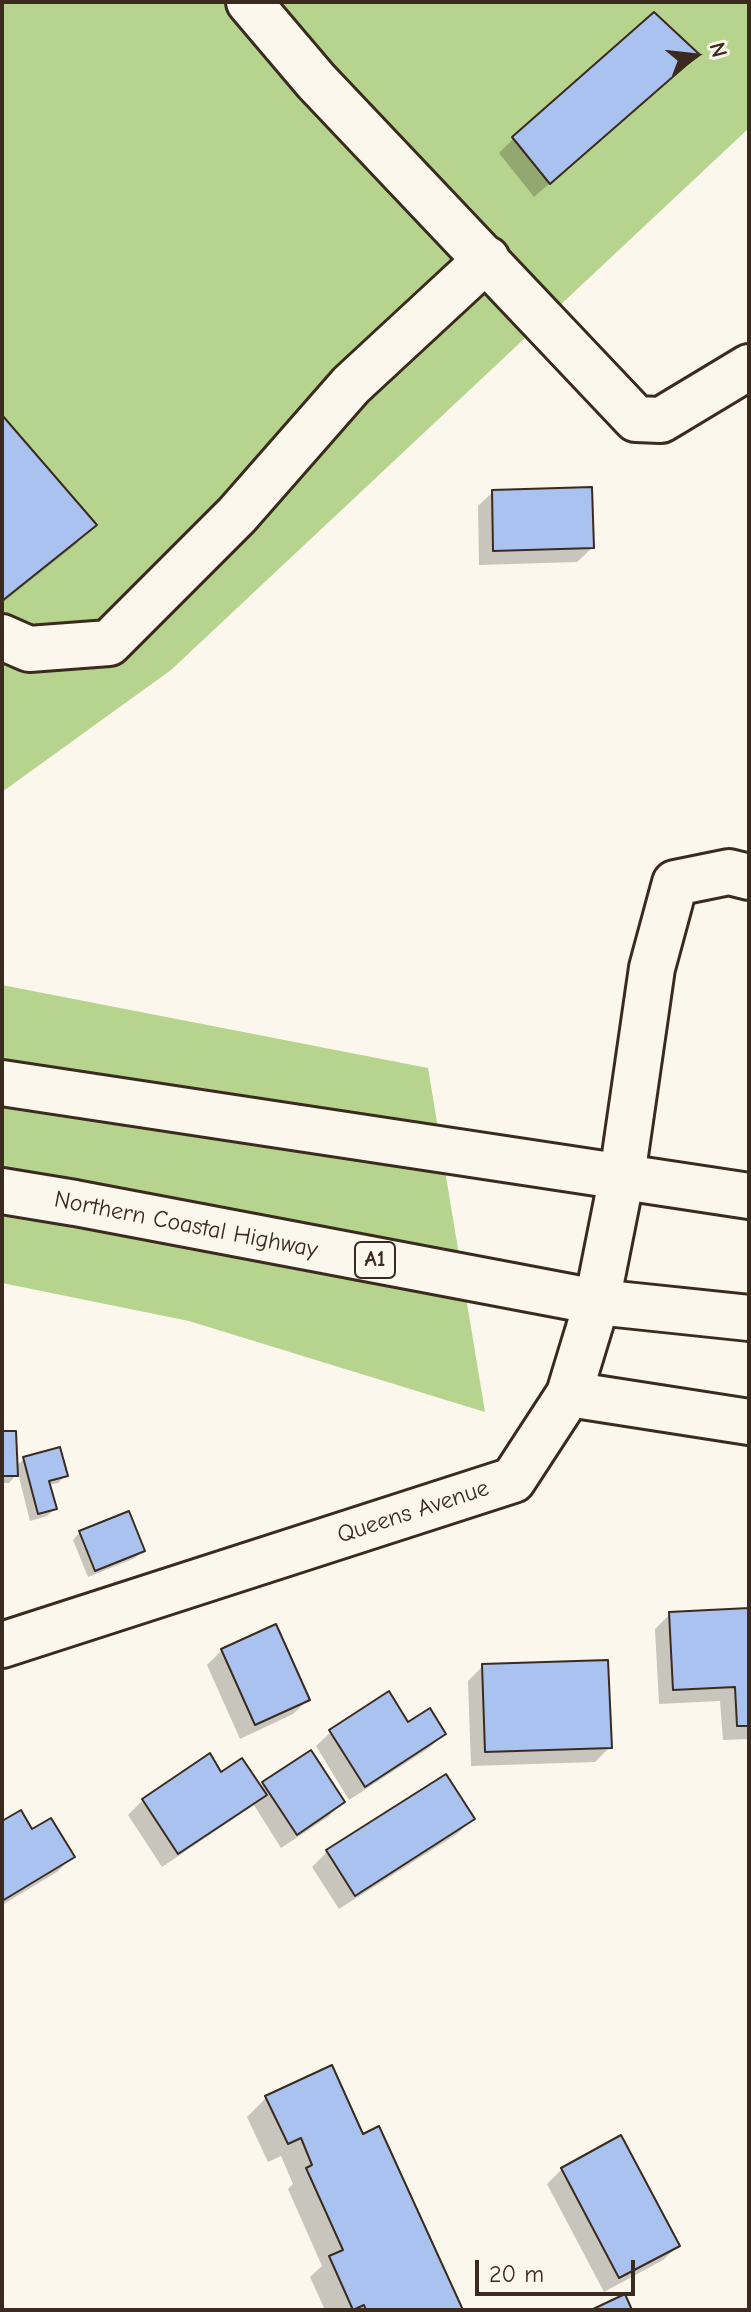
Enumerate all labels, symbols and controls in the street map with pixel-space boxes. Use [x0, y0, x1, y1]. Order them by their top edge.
north arrow [655, 16, 735, 96]
text: N [704, 39, 733, 60]
street label: Northern Coastal Highway [52, 1185, 320, 1265]
road number: A1 [355, 1242, 395, 1278]
street label: Queens Avenue [334, 1474, 492, 1550]
scale bar [479, 2244, 639, 2294]
text: 20 m [489, 2260, 544, 2288]

